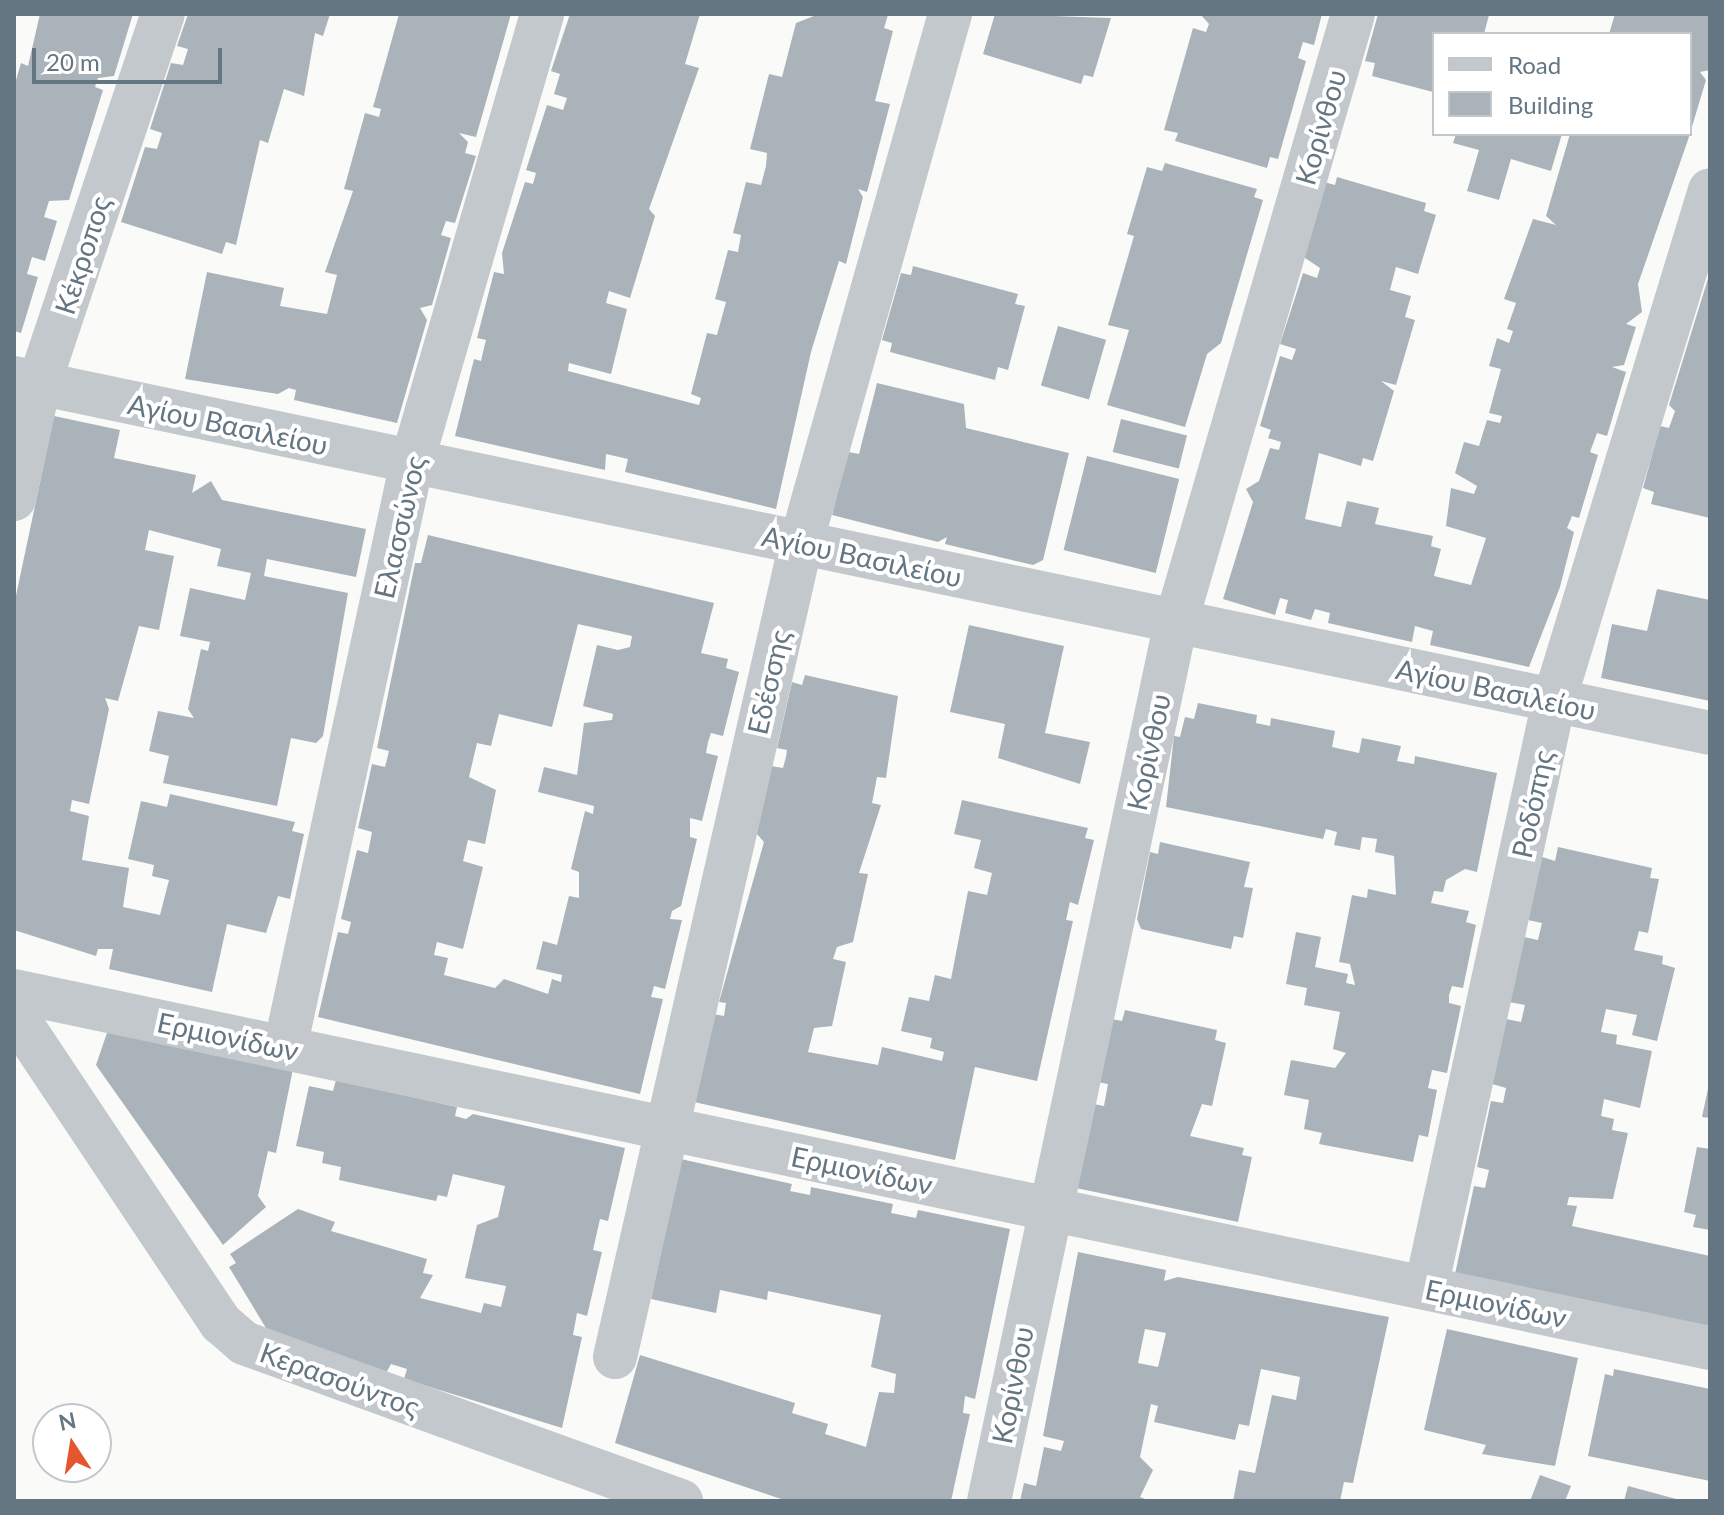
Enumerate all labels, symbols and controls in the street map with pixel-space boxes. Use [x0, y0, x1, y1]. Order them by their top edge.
scale bar [36, 32, 226, 82]
legend [1432, 32, 1692, 136]
text: 20 m [46, 47, 100, 76]
text: Road [1508, 50, 1561, 79]
street label: Κορίνθου [1288, 65, 1352, 189]
text: Building [1508, 90, 1593, 119]
street label: Κέκροπος [47, 192, 117, 318]
street label: Αγίου Βασιλείου [125, 386, 331, 462]
street label: Ελασσώνος [366, 452, 432, 602]
street label: Αγίου Βασιλείου [759, 518, 965, 594]
street label: Εδέσσης [740, 626, 796, 738]
street label: Αγίου Βασιλείου [1393, 651, 1599, 727]
street label: Κορίνθου [1119, 691, 1177, 813]
street label: Ροδόπης [1504, 747, 1560, 861]
street label: Ερμιονίδων [154, 1005, 302, 1067]
street label: Ερμιονίδων [788, 1139, 936, 1201]
street label: Ερμιονίδων [1422, 1272, 1570, 1334]
street label: Κορίνθου [984, 1324, 1040, 1446]
street label: Κερασούντος [256, 1335, 424, 1423]
north arrow [32, 1403, 112, 1483]
text: N [56, 1406, 78, 1436]

